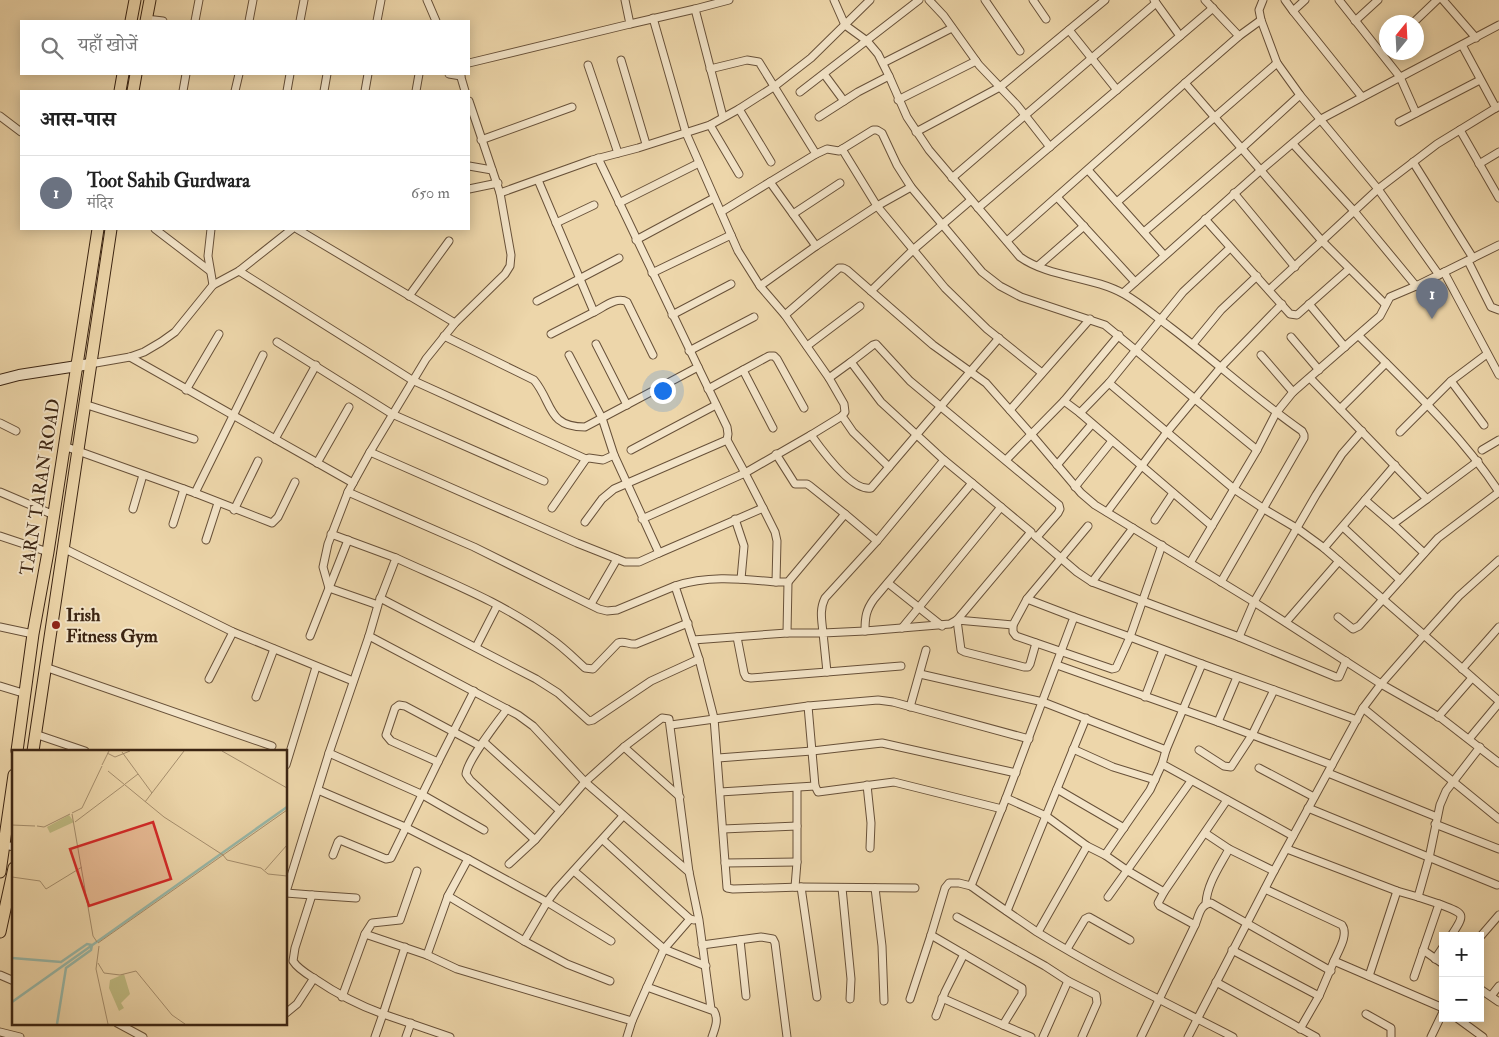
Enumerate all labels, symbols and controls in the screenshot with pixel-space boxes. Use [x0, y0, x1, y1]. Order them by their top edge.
north arrow [1379, 15, 1424, 60]
search box [20, 20, 470, 75]
text: यहाँ खोजें [78, 33, 138, 57]
icon: search [38, 34, 66, 62]
text: आस-पास [40, 106, 116, 133]
text: Toot Sahib Gurdwara [87, 169, 250, 193]
text: 1 [53, 183, 59, 203]
text: 650 m [411, 183, 450, 203]
text: मंदिर [87, 193, 113, 213]
pin: 1 [1416, 278, 1448, 319]
your location [650, 378, 676, 404]
street label: TARN TARAN ROAD [15, 397, 66, 577]
place label: Irish Fitness Gym [66, 604, 159, 648]
marker: Irish Fitness Gym [50, 619, 62, 631]
inset map [12, 750, 288, 1024]
map controls [1439, 932, 1484, 1022]
button: + [1439, 932, 1484, 977]
button: − [1439, 977, 1484, 1022]

